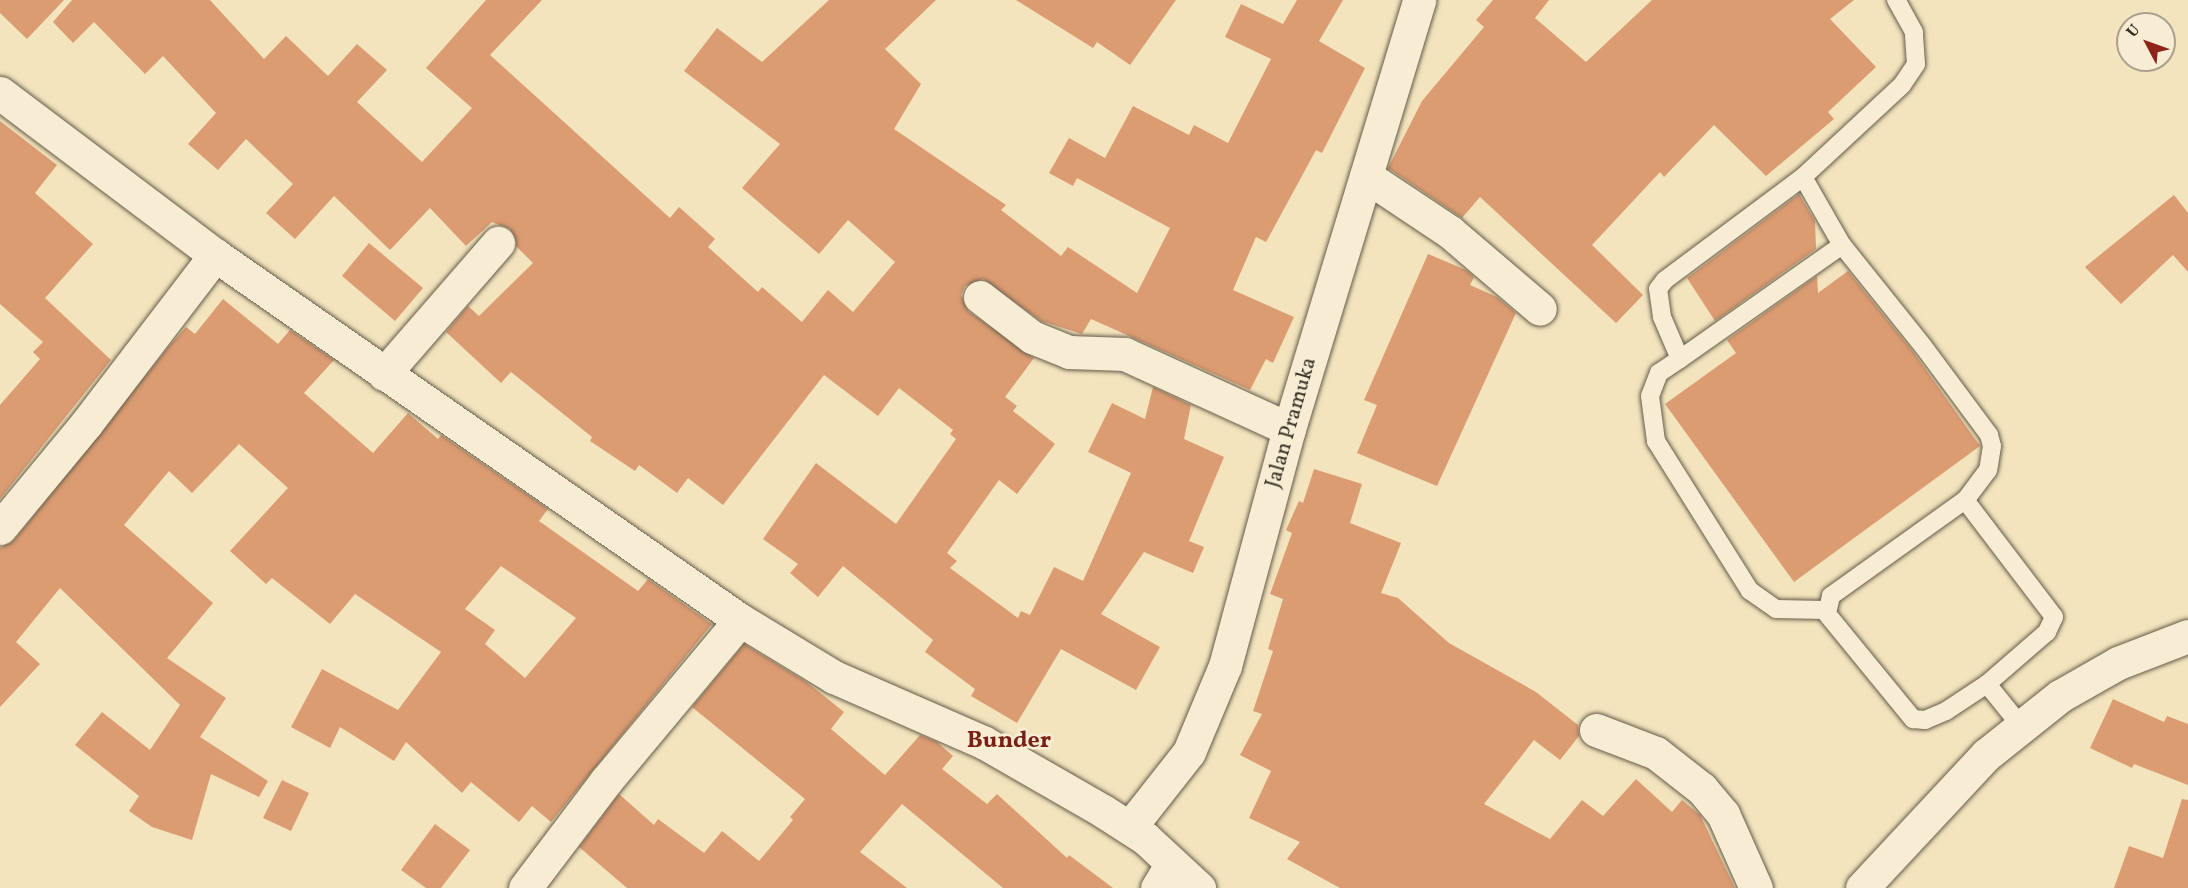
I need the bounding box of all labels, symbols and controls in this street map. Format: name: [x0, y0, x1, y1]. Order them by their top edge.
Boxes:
north arrow: [2116, 12, 2176, 72]
text: U: [2122, 20, 2146, 43]
street label: Jalan Pramuka: [1261, 355, 1323, 491]
district label: Bunder: [967, 728, 1051, 756]

